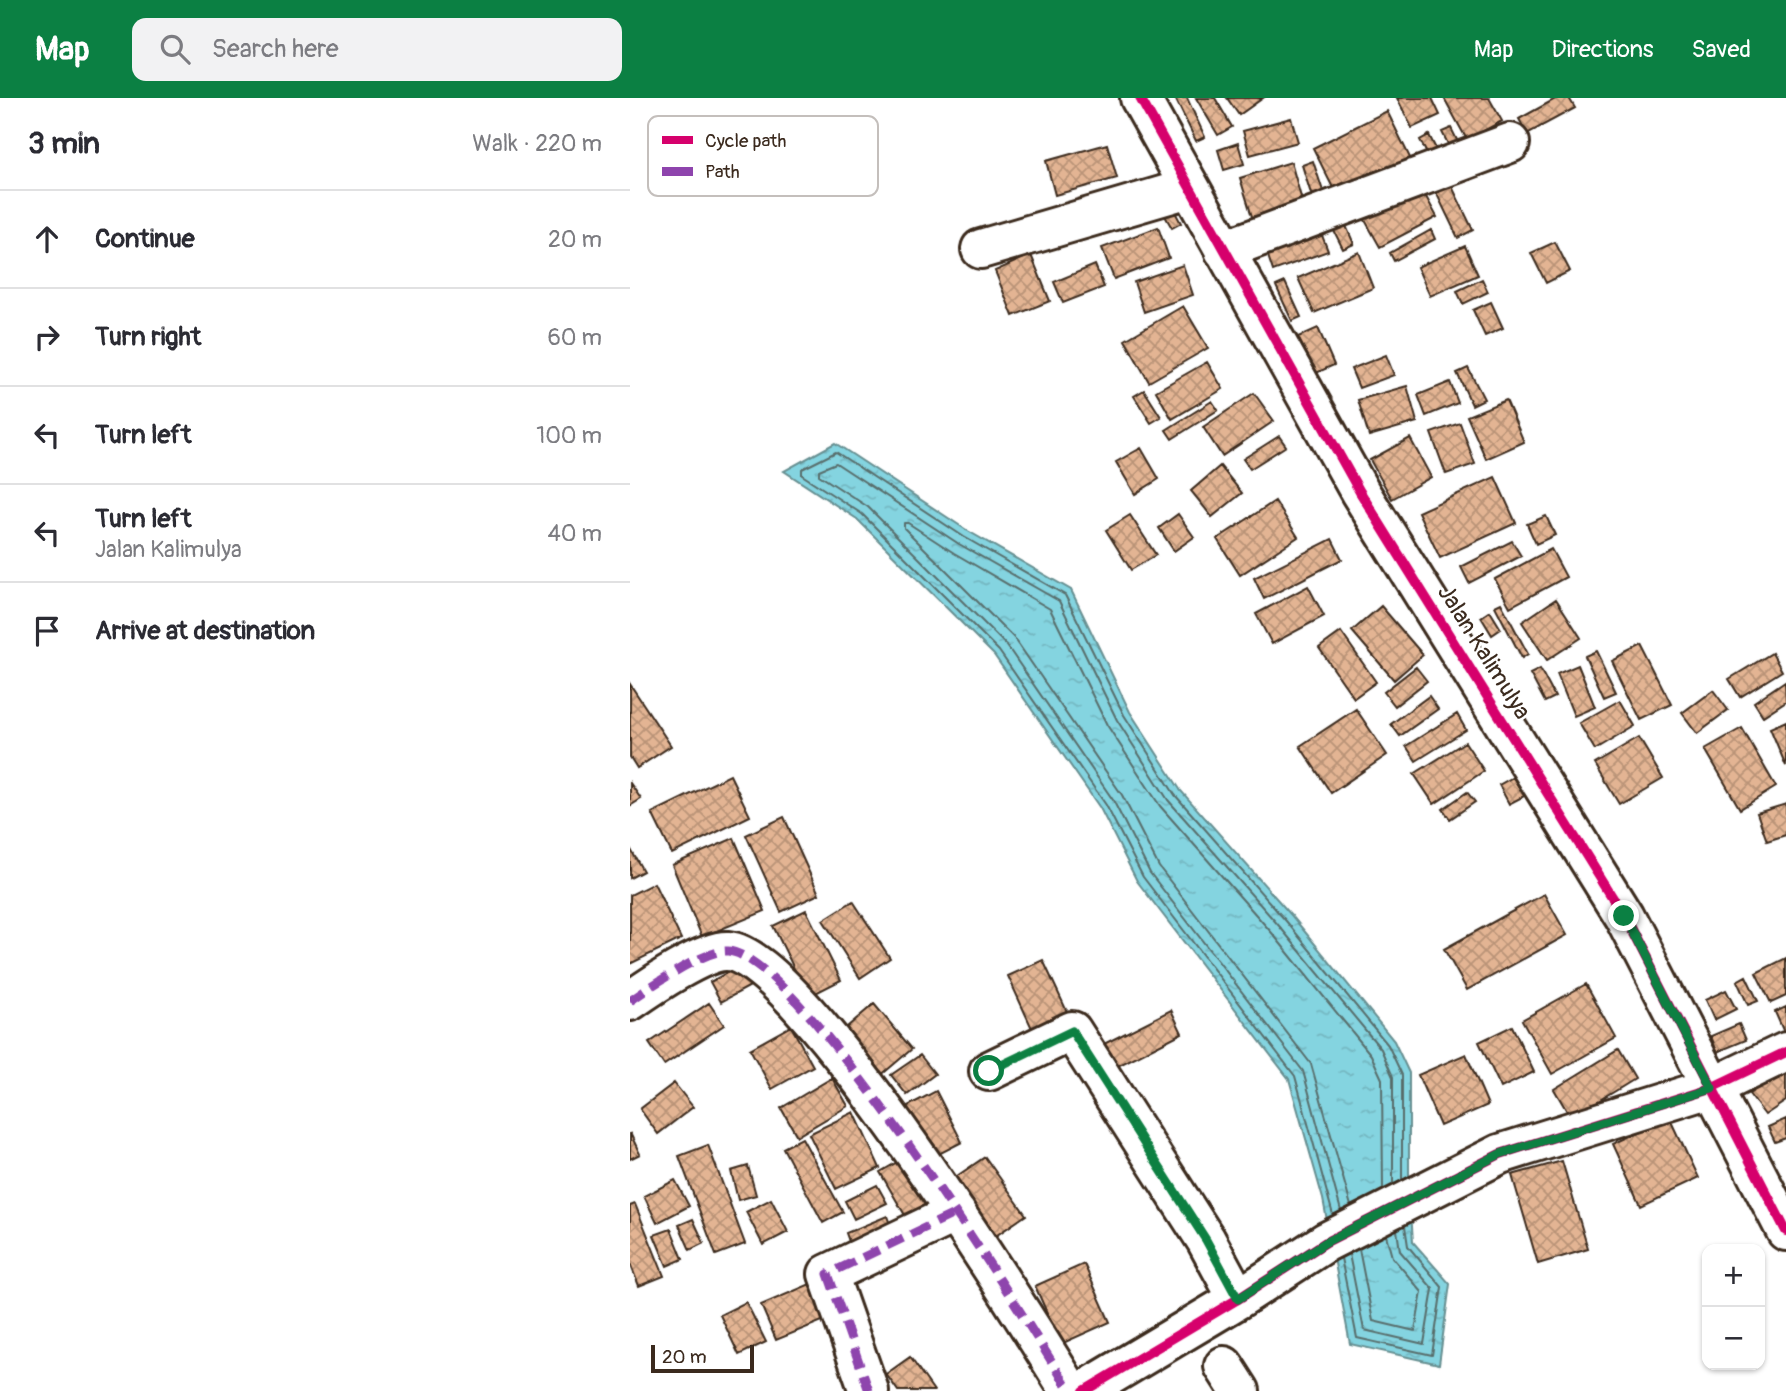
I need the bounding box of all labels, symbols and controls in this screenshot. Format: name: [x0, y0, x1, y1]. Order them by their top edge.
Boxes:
search box: [132, 18, 622, 81]
text: Map: [35, 29, 90, 70]
icon: search: [156, 30, 194, 68]
text: Search here: [212, 33, 339, 65]
text: Map: [1474, 35, 1514, 64]
text: Directions: [1552, 35, 1653, 64]
text: Saved: [1691, 35, 1751, 64]
legend: [648, 116, 878, 196]
text: 3 min: [28, 125, 100, 162]
text: Walk · 220 m: [472, 129, 602, 158]
text: Cycle path: [705, 129, 786, 153]
text: Path: [705, 160, 740, 184]
icon: ahead: [28, 220, 66, 258]
text: Continue: [95, 223, 195, 255]
text: 20 m: [548, 225, 602, 254]
icon: right: [28, 318, 66, 356]
text: Turn right: [95, 321, 201, 353]
text: 60 m: [547, 323, 602, 352]
icon: left: [28, 416, 66, 454]
text: Turn left: [95, 419, 191, 451]
text: 100 m: [536, 421, 602, 450]
text: Turn left: [95, 503, 191, 535]
icon: left: [28, 514, 66, 552]
text: 40 m: [548, 519, 602, 548]
text: Jalan Kalimulya: [95, 535, 242, 564]
street label: Jalan Kalimulya: [1431, 579, 1537, 725]
icon: arrive: [28, 612, 66, 650]
text: Arrive at destination: [95, 615, 315, 647]
route end: [1608, 900, 1639, 931]
route start: [973, 1055, 1004, 1086]
map controls: [1702, 1244, 1765, 1370]
button: +: [1702, 1244, 1765, 1307]
button: −: [1702, 1307, 1765, 1370]
scale bar: [651, 1342, 754, 1374]
text: 20 m: [662, 1345, 707, 1369]

